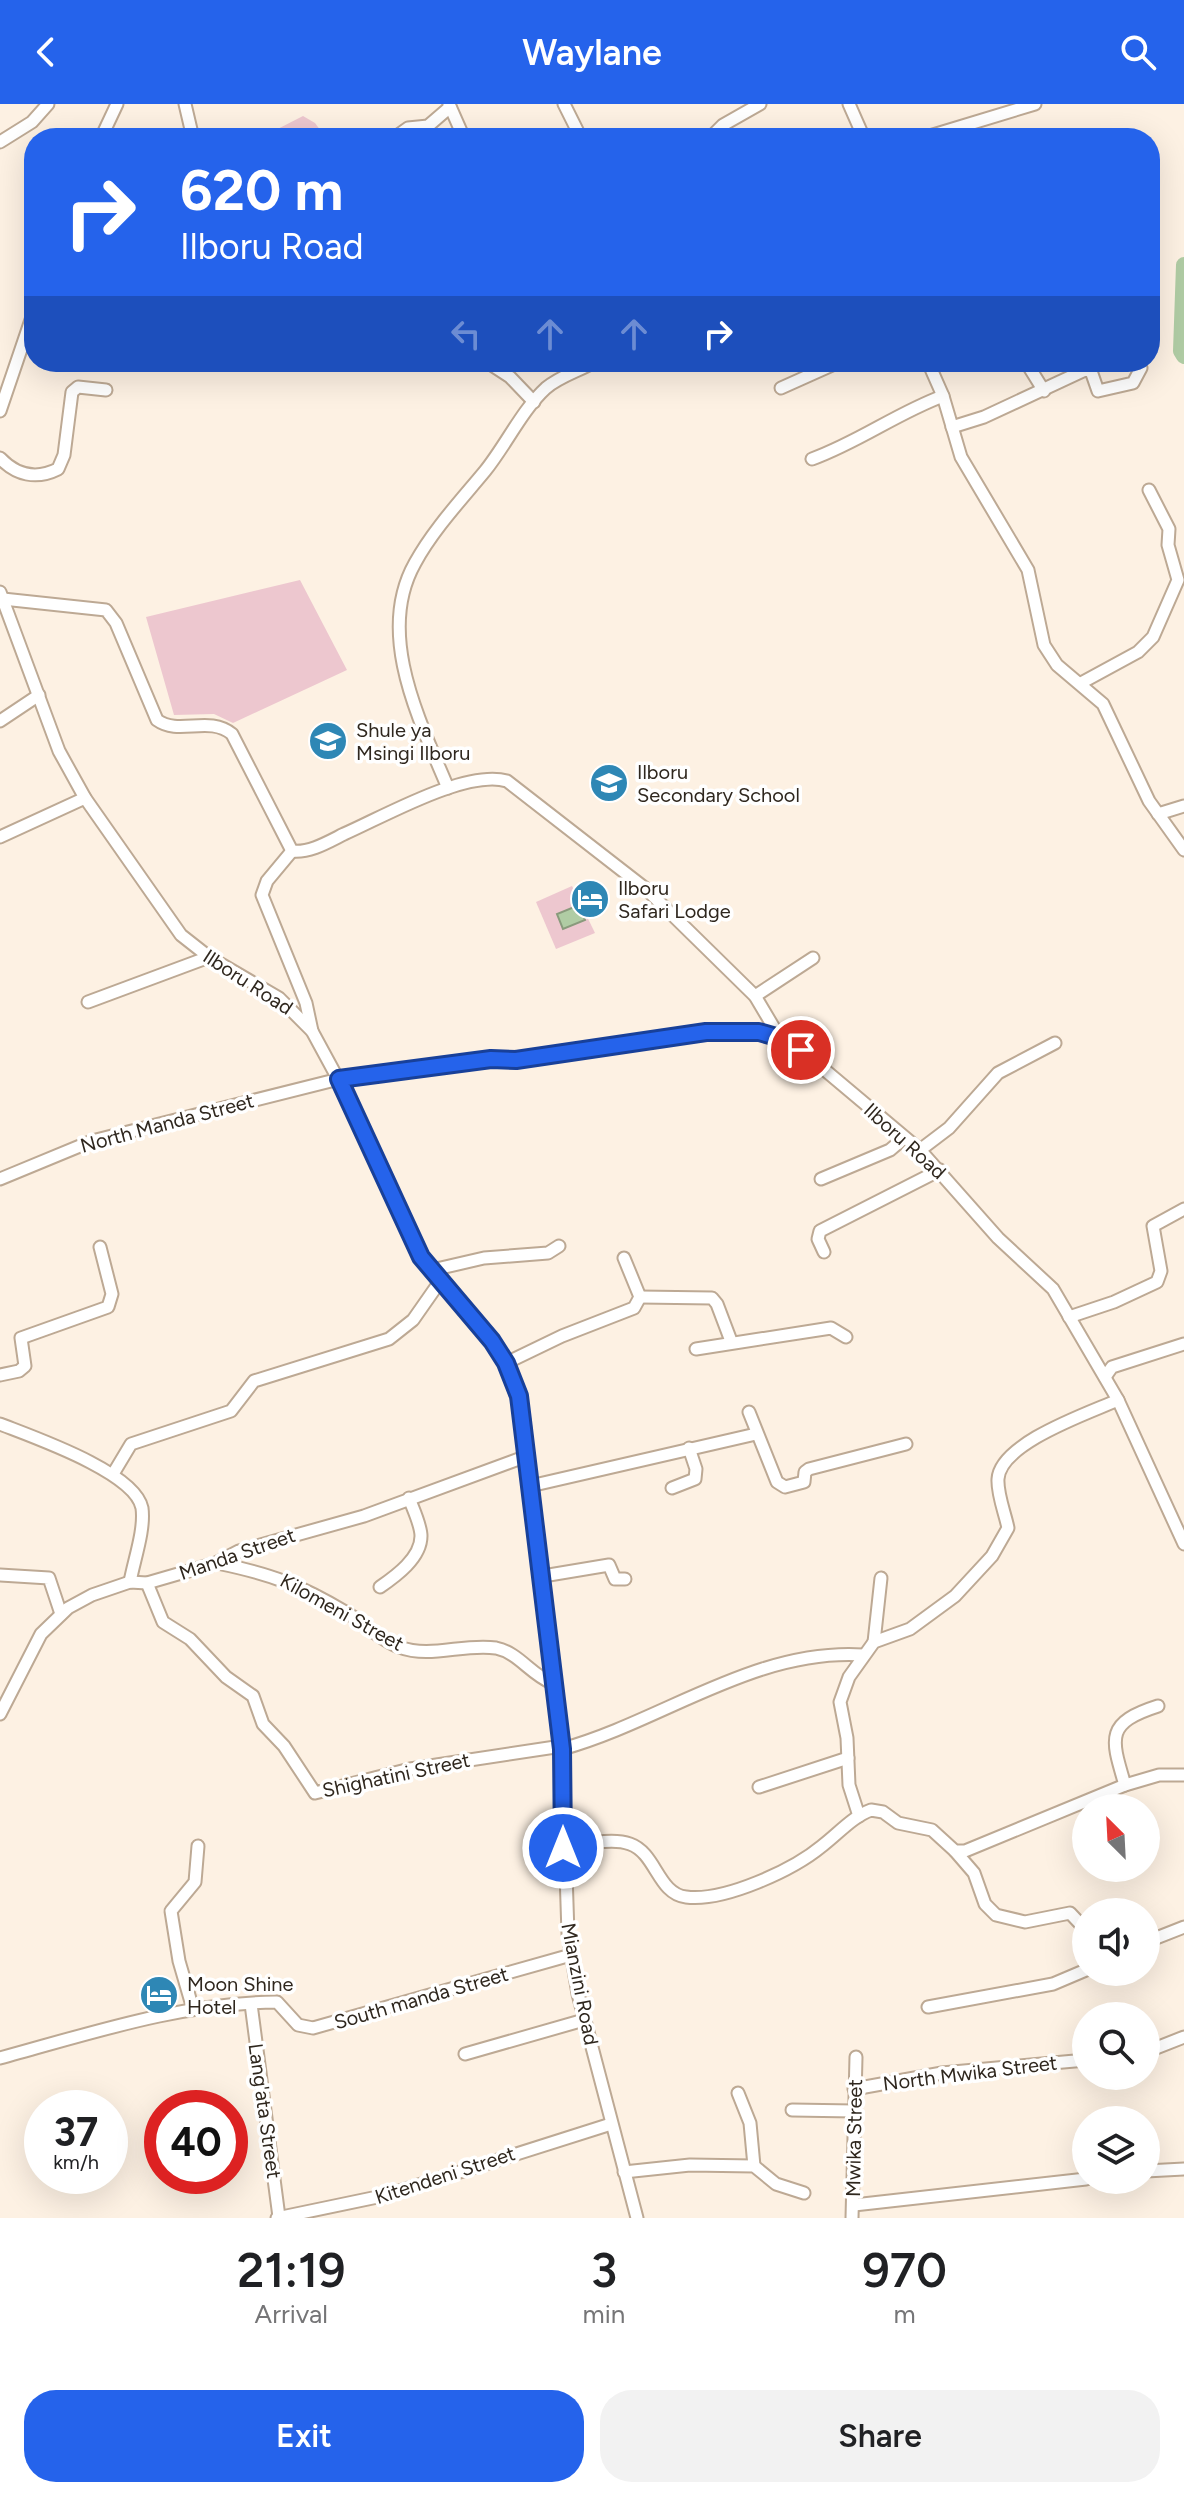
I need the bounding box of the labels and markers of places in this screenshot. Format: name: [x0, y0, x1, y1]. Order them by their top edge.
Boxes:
place label: Shule ya Msingi Ilboru: [356, 718, 470, 765]
school or university icon: Shule ya Msingi Ilboru: [307, 720, 349, 762]
place label: Ilboru Secondary School: [637, 760, 800, 807]
school or university icon: Ilboru Secondary School: [588, 762, 630, 804]
place label: Ilboru Safari Lodge: [618, 876, 731, 923]
hotel icon: Ilboru Safari Lodge: [569, 878, 611, 920]
pin: [767, 1016, 835, 1084]
place label: Moon Shine Hotel: [187, 1972, 293, 2019]
hotel icon: Moon Shine Hotel: [138, 1974, 180, 2016]

